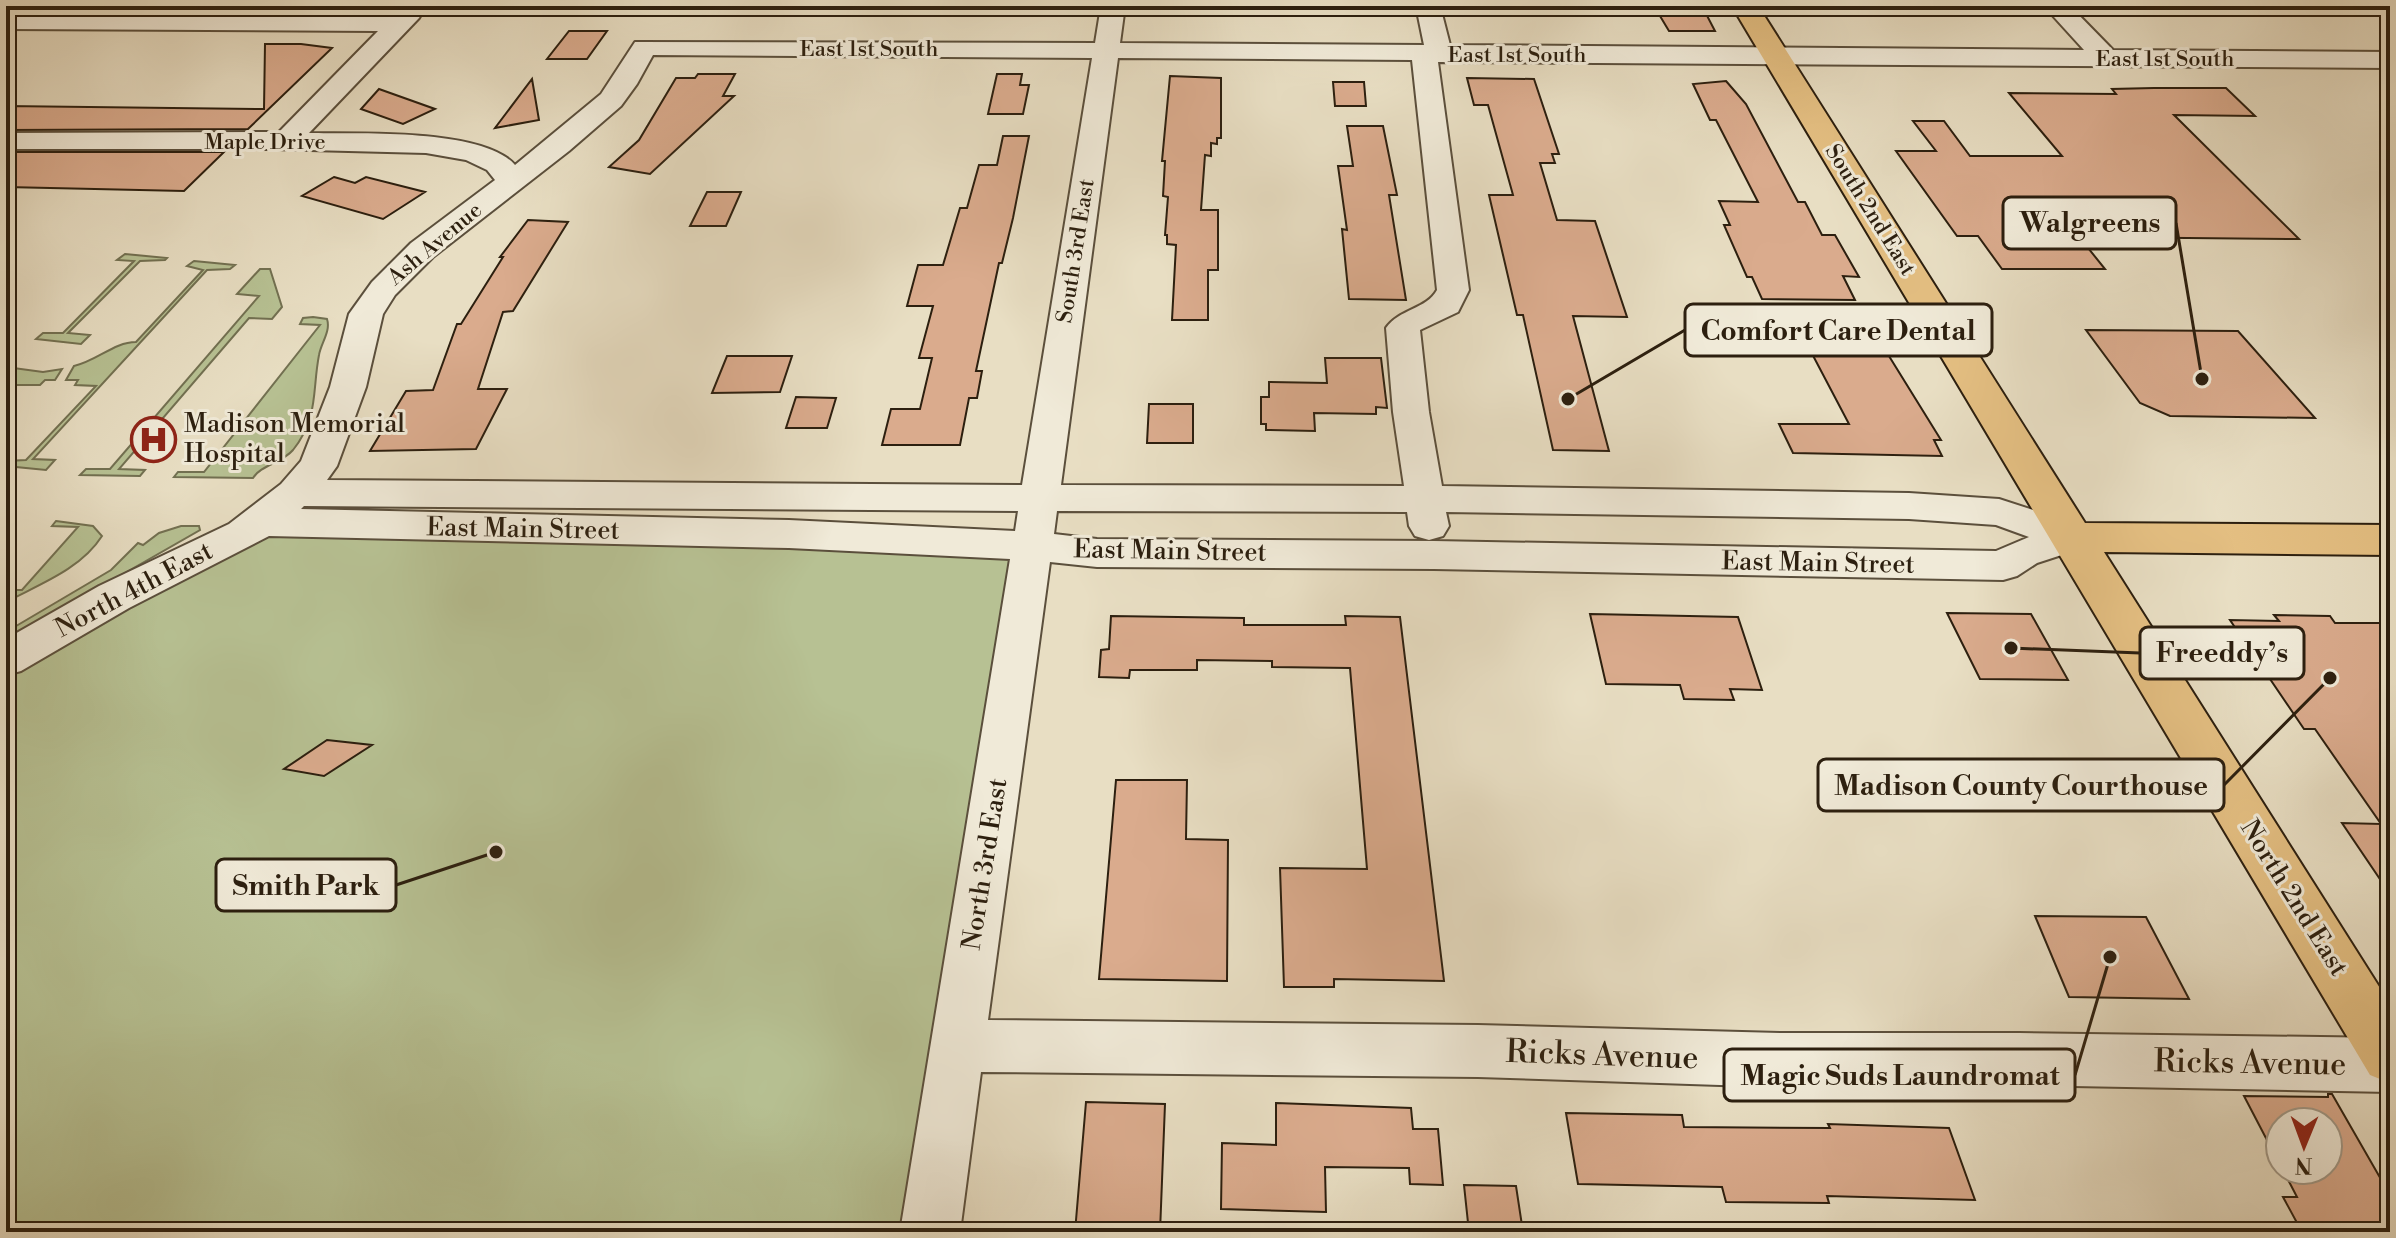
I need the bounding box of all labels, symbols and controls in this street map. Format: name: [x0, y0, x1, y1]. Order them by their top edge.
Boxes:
street label: East 1st South: [800, 36, 938, 63]
street label: East 1st South: [1448, 42, 1586, 69]
street label: East 1st South: [2096, 46, 2234, 73]
street label: Maple Drive: [204, 129, 326, 156]
street label: South 2nd East: [1819, 139, 1921, 281]
street label: South 3rd East: [1051, 177, 1101, 325]
street label: Ash Avenue: [382, 197, 488, 292]
callout: Walgreens: [2003, 197, 2176, 249]
text: Walgreens: [2019, 206, 2160, 241]
callout: Comfort Care Dental: [1685, 304, 1992, 356]
text: Comfort Care Dental: [1700, 314, 1976, 349]
place label: Madison Memorial Hospital: [184, 408, 405, 470]
hospital icon: Madison Memorial Hospital: [129, 415, 177, 463]
street label: East Main Street: [426, 511, 620, 547]
street label: East Main Street: [1073, 533, 1267, 569]
street label: North 4th East: [50, 535, 218, 645]
street label: East Main Street: [1721, 545, 1915, 581]
callout: Freeddy’s: [2140, 627, 2304, 679]
text: Freeddy’s: [2156, 636, 2288, 671]
callout: Madison County Courthouse: [1818, 759, 2224, 811]
text: Madison County Courthouse: [1834, 769, 2208, 804]
street label: North 3rd East: [956, 776, 1014, 952]
street label: North 2nd East: [2233, 814, 2355, 982]
callout: Smith Park: [216, 859, 396, 911]
text: Smith Park: [232, 869, 380, 904]
street label: Ricks Avenue: [1505, 1032, 1699, 1078]
street label: Ricks Avenue: [2153, 1041, 2347, 1085]
callout: Magic Suds Laundromat: [1724, 1049, 2075, 1101]
text: Magic Suds Laundromat: [1740, 1059, 2061, 1094]
north arrow: [2264, 1106, 2344, 1186]
text: N: [2294, 1151, 2313, 1178]

